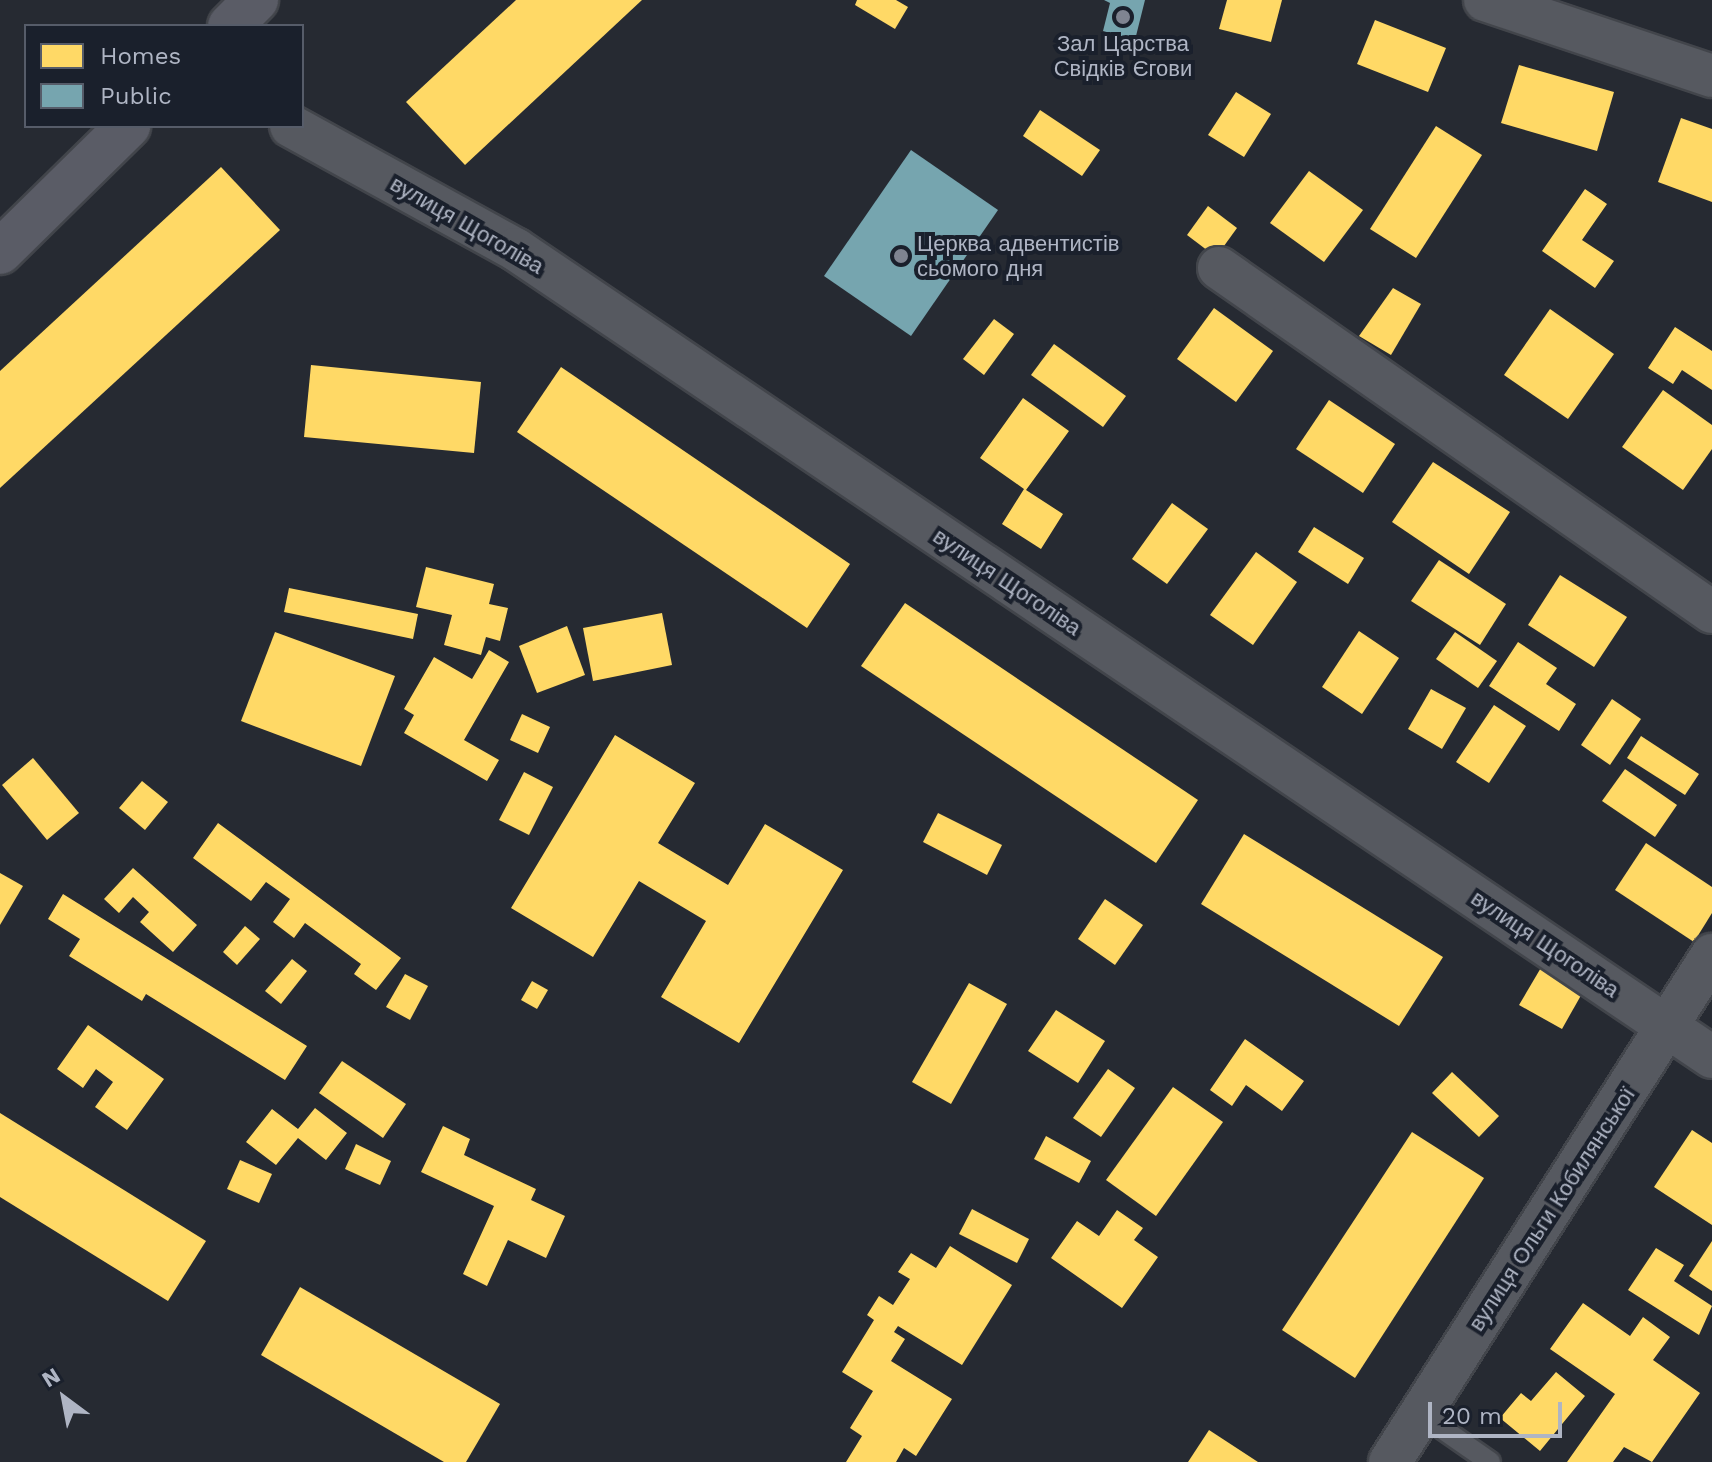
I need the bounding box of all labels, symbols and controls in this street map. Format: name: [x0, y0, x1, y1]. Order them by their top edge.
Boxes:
marker: Зал Царства Свідків Єгови: [1114, 8, 1132, 26]
legend: [24, 24, 304, 128]
place label: Зал Царства Свідків Єгови: [1054, 30, 1192, 82]
text: Homes: [100, 42, 181, 70]
text: Public: [100, 82, 172, 110]
street label: вулиця Щоголіва: [386, 170, 548, 280]
place label: Церква адвентистів сьомого дня: [917, 230, 1119, 282]
marker: Церква адвентистів сьомого дня: [892, 247, 910, 265]
street label: вулиця Щоголіва: [928, 523, 1086, 641]
street label: вулиця Щоголіва: [1466, 885, 1624, 1003]
street label: вулиця Ольги Кобилянської: [1463, 1082, 1641, 1336]
north arrow: [24, 1358, 104, 1438]
text: N: [37, 1362, 65, 1392]
scale bar: [1432, 1386, 1566, 1436]
text: 20 m: [1442, 1402, 1502, 1430]

